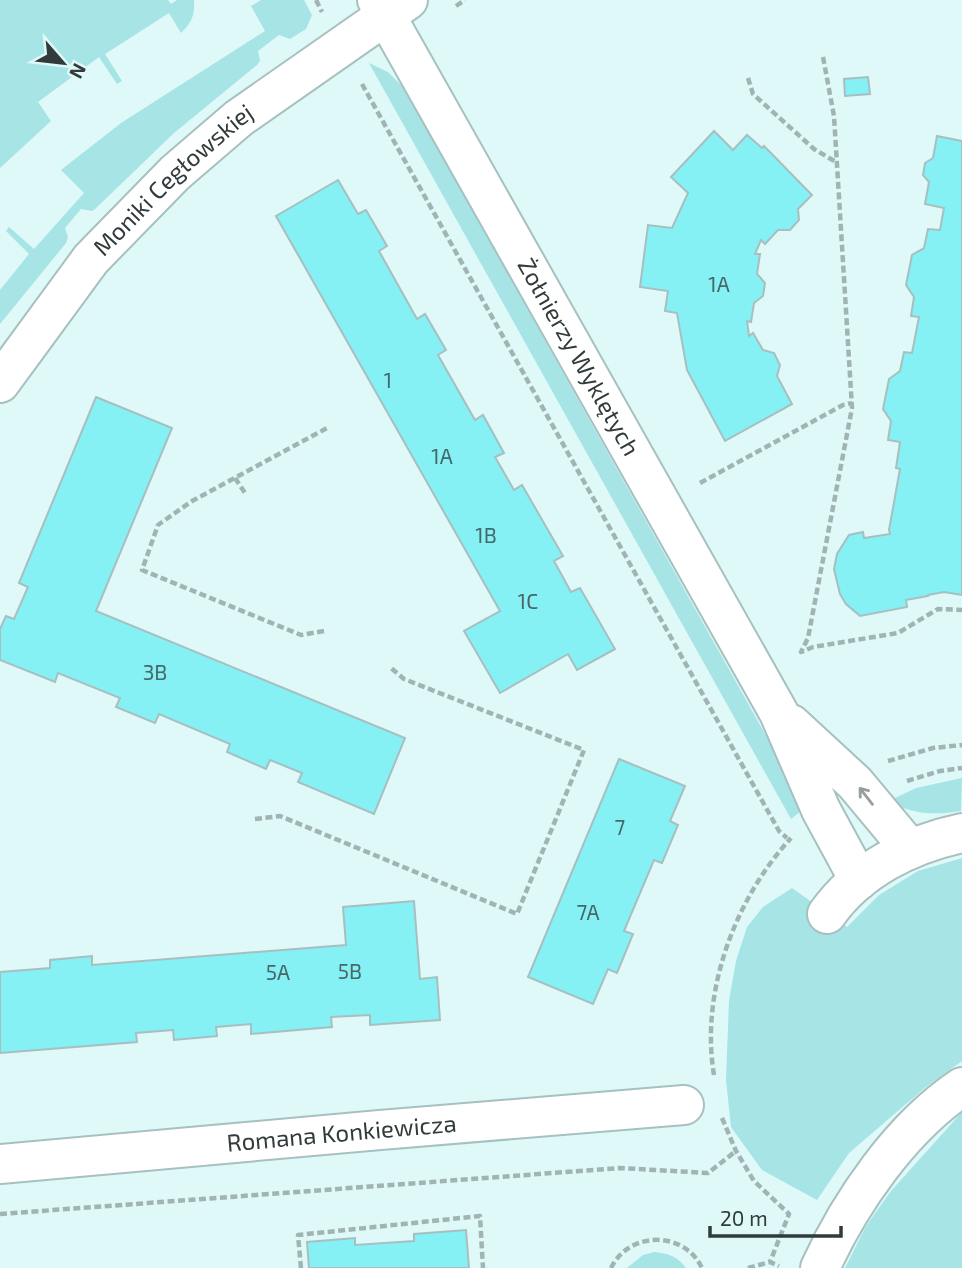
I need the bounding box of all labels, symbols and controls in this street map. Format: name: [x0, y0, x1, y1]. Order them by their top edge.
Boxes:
north arrow: [28, 28, 98, 98]
text: N: [65, 60, 92, 83]
street label: Moniki Cegłowskiej: [86, 97, 258, 261]
street label: Żołnierzy Wyklętych: [512, 253, 647, 460]
house number: 1A: [708, 271, 730, 296]
house number: 1: [384, 367, 392, 392]
house number: 1A: [431, 443, 453, 468]
house number: 1B: [475, 522, 497, 547]
house number: 1C: [518, 588, 538, 613]
house number: 3B: [143, 659, 167, 684]
one-way arrow: [858, 788, 873, 806]
house number: 7: [615, 814, 626, 839]
house number: 7A: [576, 899, 600, 924]
house number: 5B: [338, 958, 362, 983]
house number: 5A: [266, 959, 290, 984]
street label: Romana Konkiewicza: [225, 1108, 458, 1157]
scale bar: [710, 1194, 841, 1238]
text: 20 m: [720, 1205, 768, 1230]

